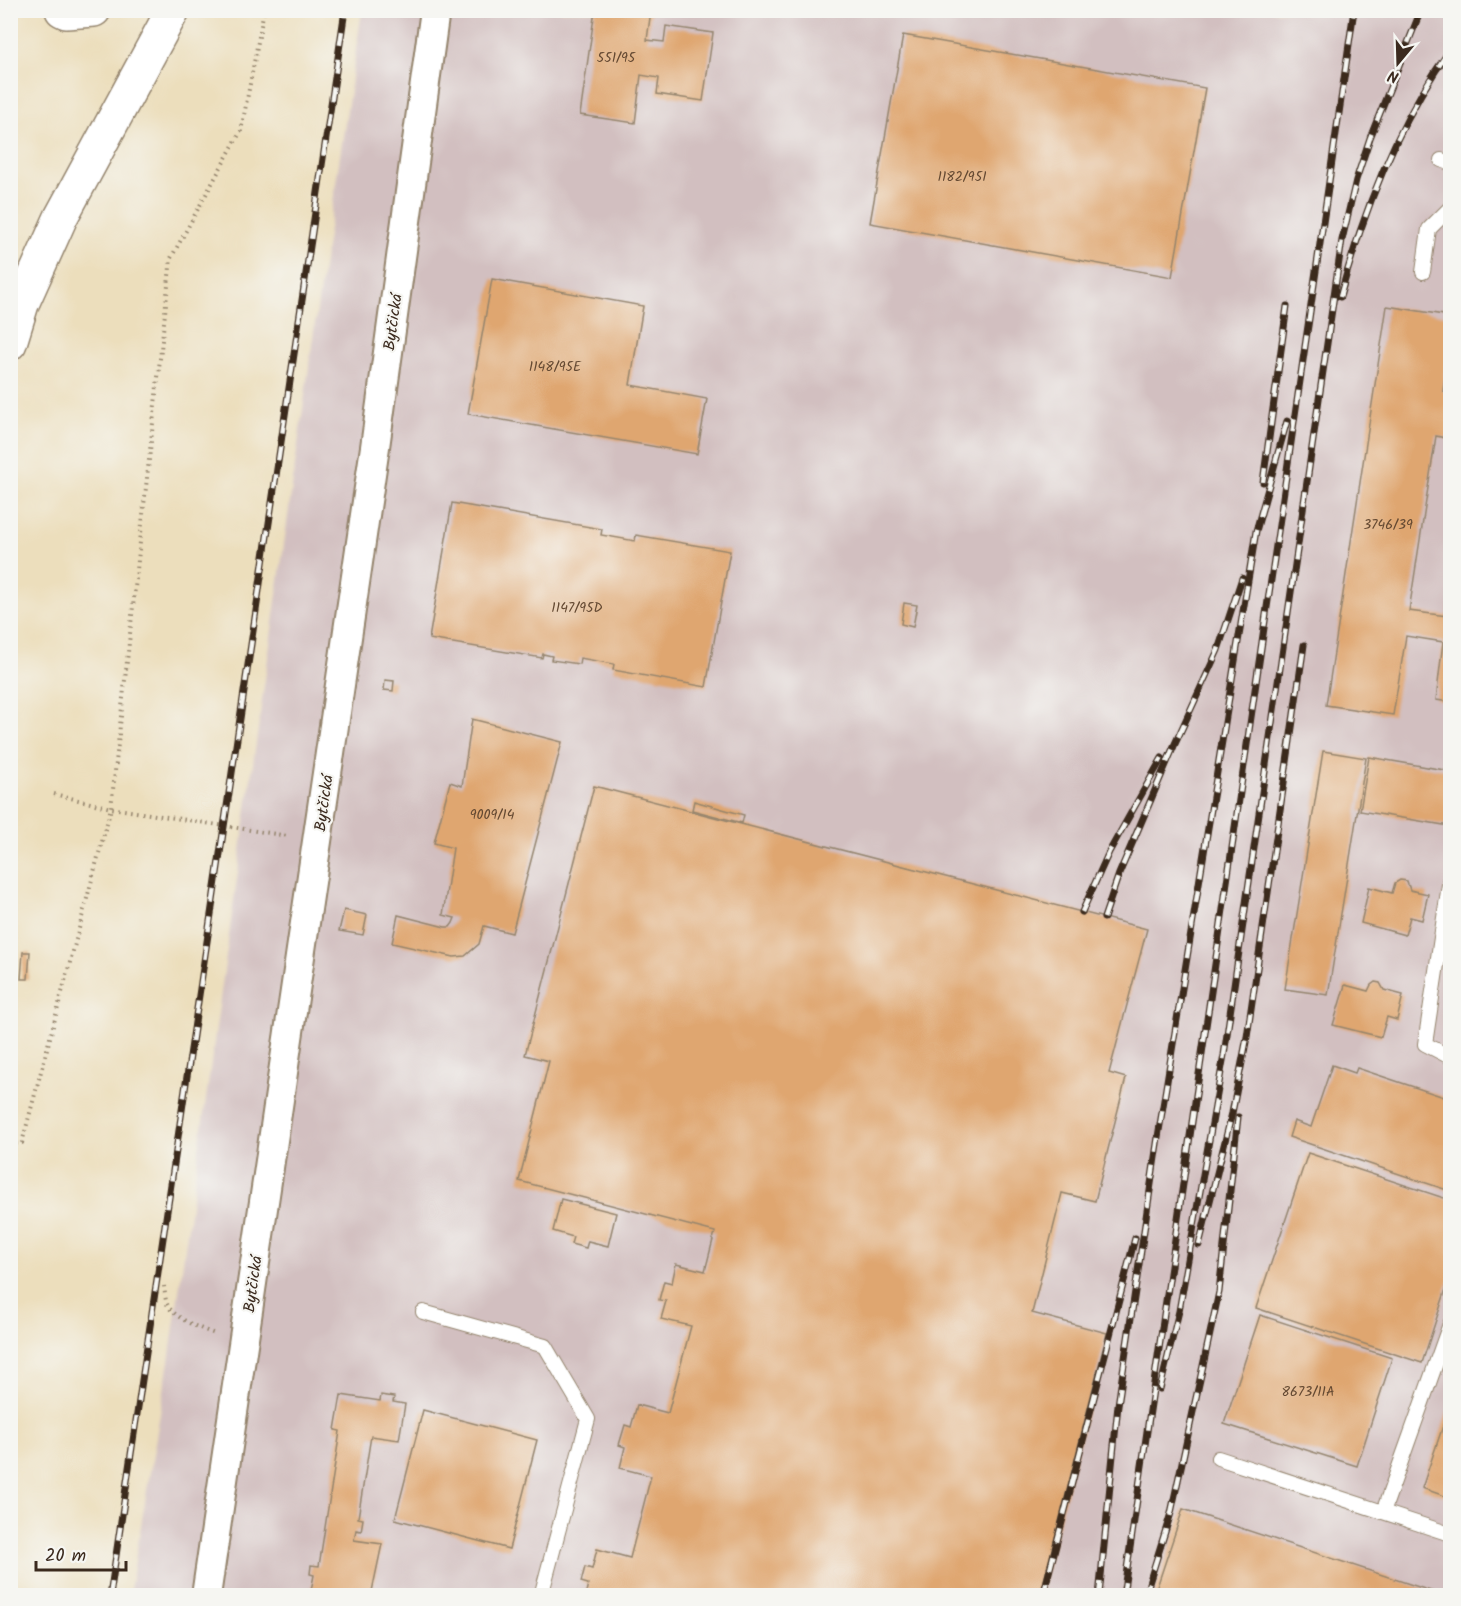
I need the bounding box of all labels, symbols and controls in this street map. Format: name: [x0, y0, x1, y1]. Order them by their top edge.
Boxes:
north arrow: [1368, 33, 1428, 93]
house number: 551/95: [597, 47, 637, 69]
text: N: [1385, 62, 1402, 89]
house number: 1182/95I: [938, 166, 987, 188]
street label: Bytčická: [377, 291, 410, 352]
house number: 1148/95E: [529, 356, 582, 378]
house number: 3746/39: [1363, 514, 1413, 536]
house number: 1147/95D: [551, 597, 603, 619]
street label: Bytčická: [308, 772, 341, 833]
house number: 9009/14: [470, 804, 515, 826]
street label: Bytčická: [237, 1253, 270, 1314]
house number: 8673/11A: [1282, 1381, 1334, 1403]
scale bar: [36, 1534, 126, 1572]
text: 20 m: [45, 1542, 86, 1571]

